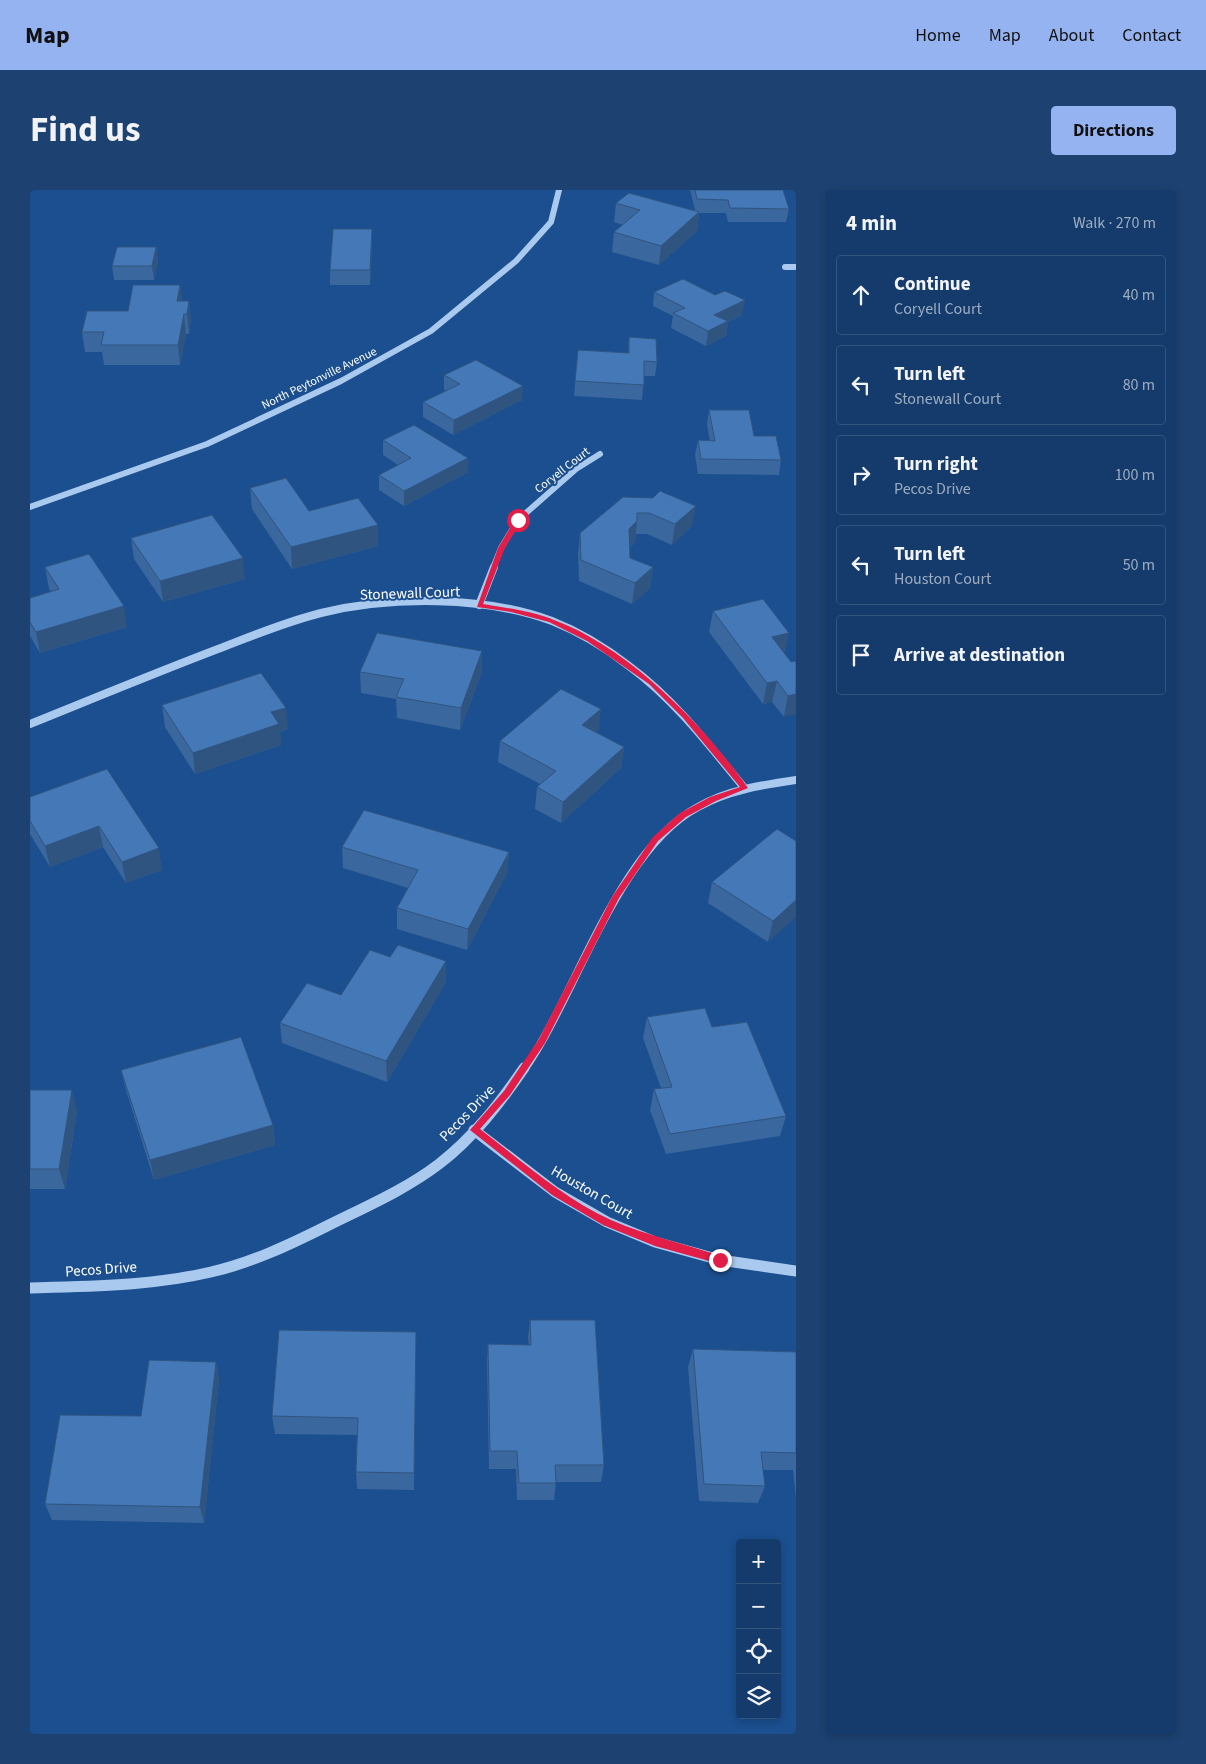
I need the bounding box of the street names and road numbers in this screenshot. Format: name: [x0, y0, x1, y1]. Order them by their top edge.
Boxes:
street label: North Peytonville Avenue: [259, 343, 380, 414]
street label: Coryell Court: [531, 443, 594, 497]
street label: Stonewall Court: [360, 581, 461, 606]
street label: Pecos Drive: [435, 1080, 500, 1147]
street label: Houston Court: [547, 1160, 637, 1224]
street label: Pecos Drive: [64, 1257, 138, 1282]

